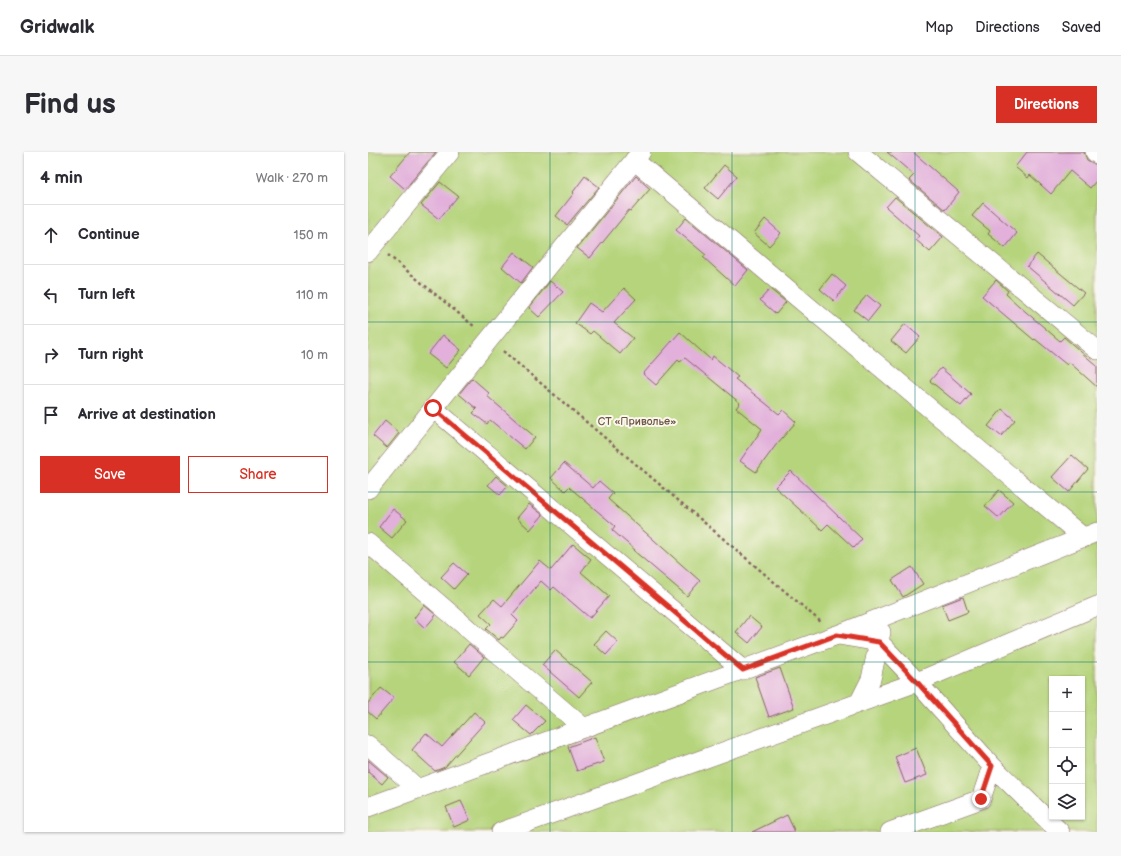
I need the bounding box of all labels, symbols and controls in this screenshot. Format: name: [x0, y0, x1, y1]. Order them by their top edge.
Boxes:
text: Gridwalk: [20, 16, 95, 39]
text: Map: [925, 19, 953, 36]
text: Directions: [975, 19, 1040, 36]
text: Saved: [1062, 19, 1101, 36]
button: Directions: [996, 86, 1097, 123]
text: Find us: [24, 88, 116, 121]
text: 4 min: [40, 168, 83, 188]
text: Walk · 270 m: [256, 170, 328, 186]
icon: ahead: [40, 224, 62, 246]
text: Continue: [78, 225, 140, 244]
text: 150 m: [294, 227, 328, 243]
icon: left: [40, 284, 62, 306]
text: Turn left: [78, 285, 135, 304]
text: 110 m: [296, 287, 328, 303]
icon: right: [40, 344, 62, 366]
text: Turn right: [78, 345, 143, 364]
text: 10 m: [301, 347, 328, 363]
route start: [424, 399, 442, 417]
icon: arrive: [40, 404, 62, 426]
text: Arrive at destination: [78, 405, 216, 424]
park label: СТ «Приволье»: [598, 415, 676, 428]
button: Save: [40, 456, 180, 493]
button: Share: [188, 456, 328, 493]
map controls: [1049, 676, 1085, 820]
button: +: [1049, 676, 1085, 712]
button: −: [1049, 712, 1085, 748]
button: locate: [1049, 748, 1085, 784]
button: layers: [1049, 784, 1085, 820]
route end: [972, 790, 990, 808]

